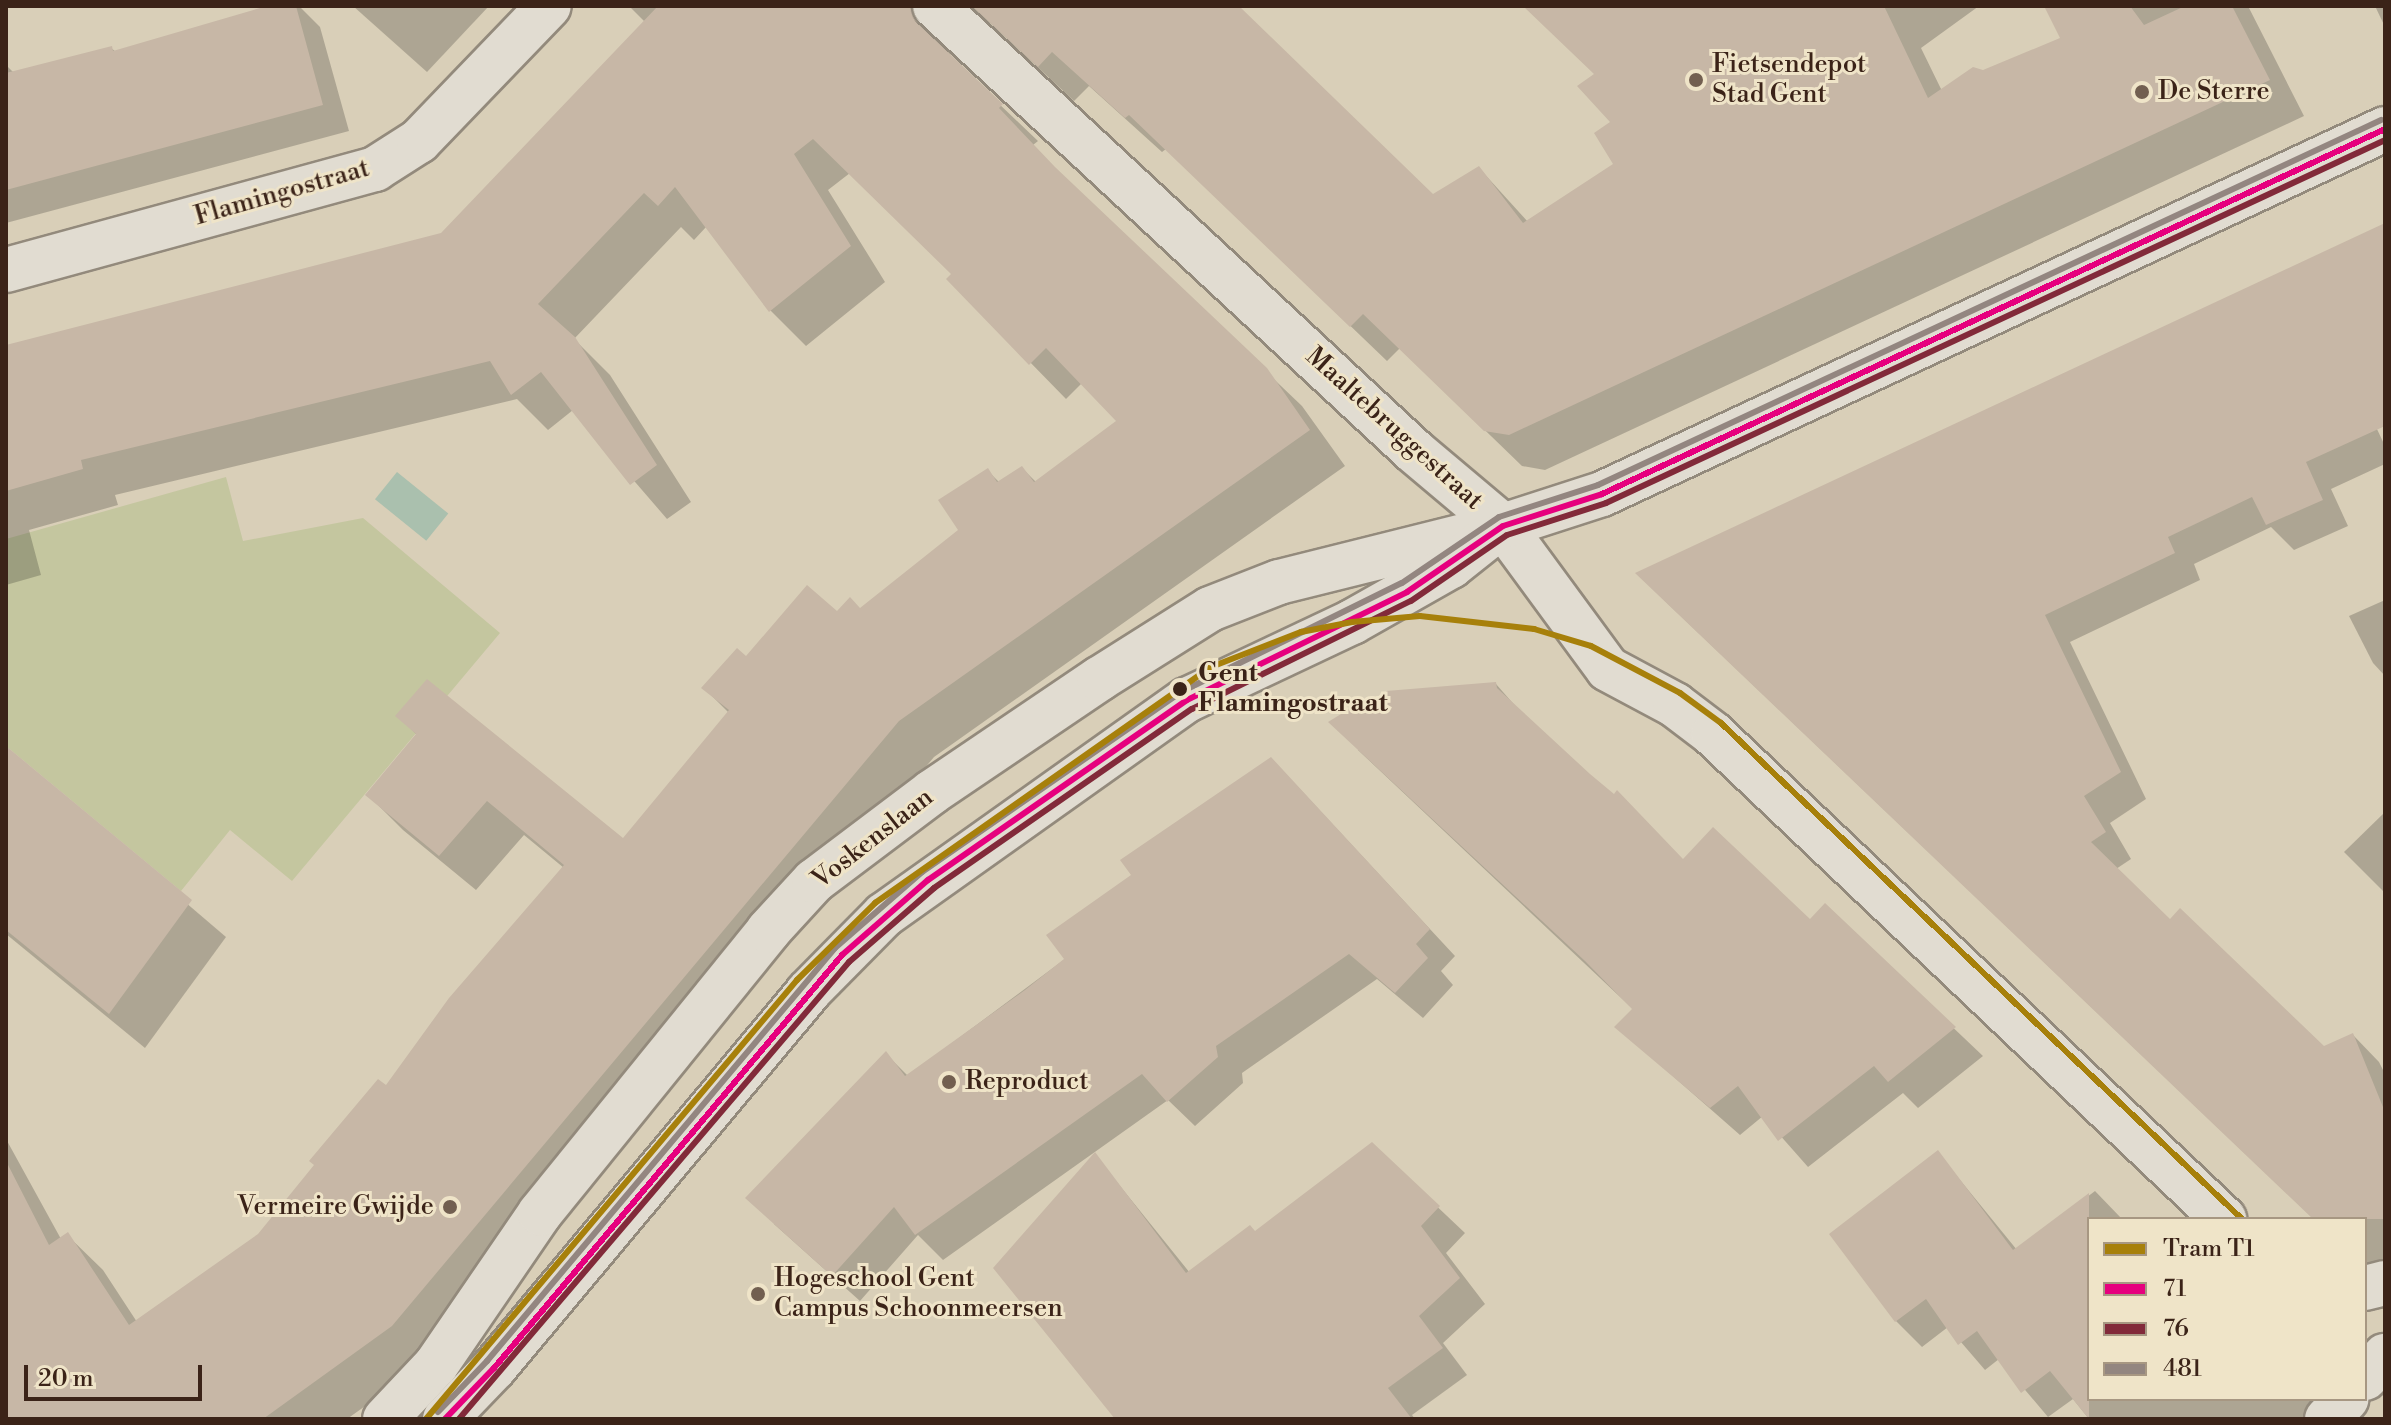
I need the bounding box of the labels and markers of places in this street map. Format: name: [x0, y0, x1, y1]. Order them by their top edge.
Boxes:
place label: Fietsendepot Stad Gent: [1712, 49, 1866, 110]
marker: Fietsendepot Stad Gent: [1687, 71, 1705, 89]
place label: De Sterre: [2158, 76, 2270, 108]
marker: De Sterre: [2133, 83, 2151, 101]
place label: Gent Flamingostraat: [1198, 658, 1388, 720]
marker: Gent Flamingostraat: [1169, 678, 1191, 700]
place label: Reproduct: [965, 1066, 1088, 1098]
marker: Reproduct: [940, 1073, 958, 1091]
place label: Vermeire Gwijde: [237, 1191, 434, 1223]
marker: Vermeire Gwijde: [441, 1198, 459, 1216]
place label: Hogeschool Gent Campus Schoonmeersen: [774, 1263, 1063, 1324]
marker: Hogeschool Gent Campus Schoonmeersen: [749, 1285, 767, 1303]

